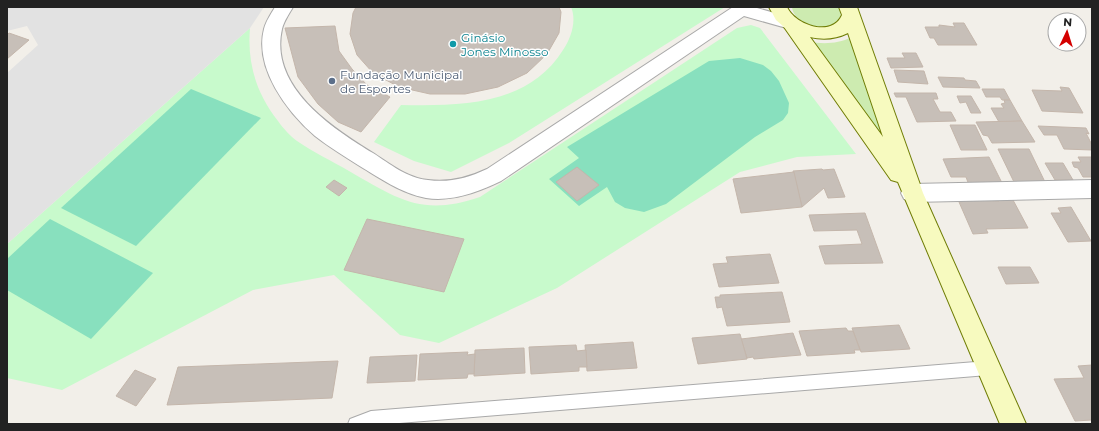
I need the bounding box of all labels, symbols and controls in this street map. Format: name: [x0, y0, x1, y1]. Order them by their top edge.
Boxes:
north arrow: [1047, 12, 1087, 52]
text: N: [1063, 15, 1073, 29]
place label: Ginásio Jones Minosso: [460, 30, 548, 59]
marker: Ginásio Jones Minosso: [448, 39, 458, 49]
place label: Fundação Municipal de Esportes: [340, 67, 462, 96]
marker: Fundação Municipal de Esportes: [327, 76, 337, 86]

